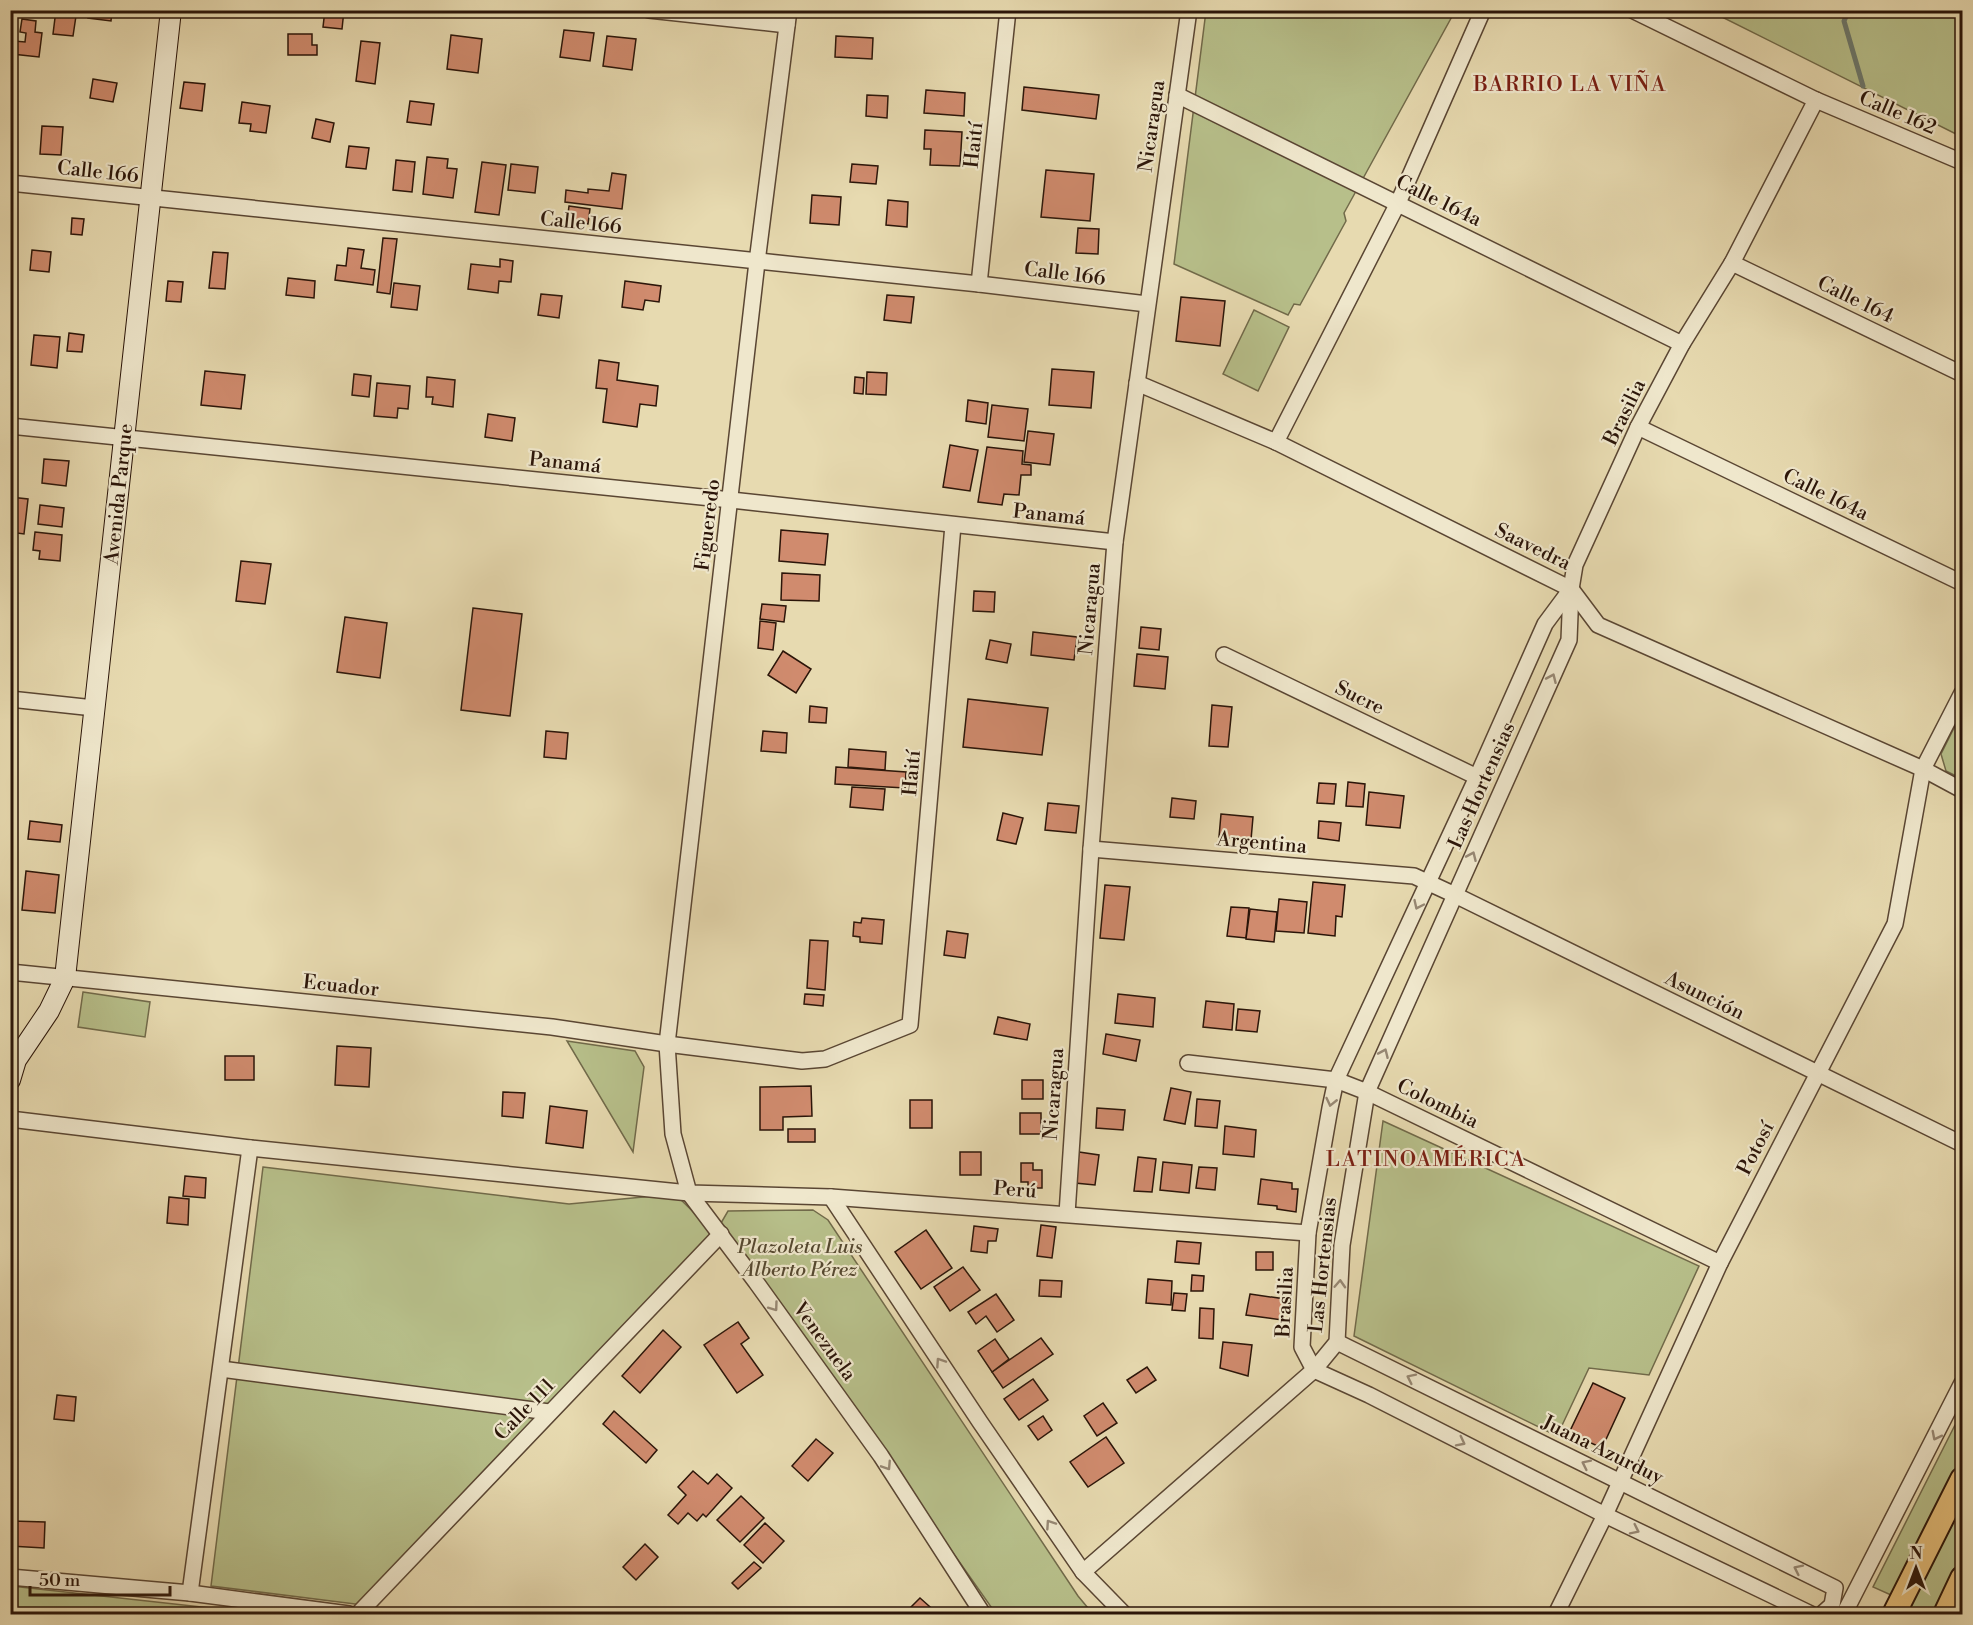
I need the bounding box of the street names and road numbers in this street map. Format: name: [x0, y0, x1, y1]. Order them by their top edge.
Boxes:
street label: Nicaragua: [1134, 78, 1171, 174]
street label: Calle 162: [1855, 86, 1940, 141]
street label: Haití: [960, 119, 989, 169]
street label: Calle 166: [56, 156, 140, 189]
street label: Calle 164a: [1391, 170, 1486, 233]
street label: Calle 166: [539, 207, 623, 240]
street label: Calle 166: [1023, 257, 1107, 292]
street label: Calle 164: [1813, 271, 1898, 330]
street label: Brasilia: [1598, 375, 1652, 451]
street label: Avenida Parque: [100, 422, 139, 567]
street label: Panamá: [528, 447, 603, 480]
street label: Calle 164a: [1778, 464, 1873, 527]
street label: Figueredo: [690, 478, 727, 573]
street label: Panamá: [1012, 499, 1087, 532]
street label: Saavedra: [1490, 518, 1575, 577]
street label: Nicaragua: [1074, 561, 1107, 656]
street label: Sucre: [1331, 676, 1388, 721]
street label: Las Hortensias: [1443, 718, 1521, 853]
street label: Haití: [898, 748, 927, 797]
street label: Argentina: [1215, 827, 1309, 860]
street label: Asunción: [1659, 966, 1748, 1026]
street label: Ecuador: [301, 970, 381, 1003]
street label: Nicaragua: [1039, 1046, 1070, 1141]
street label: Colombia: [1392, 1074, 1483, 1135]
street label: Potosí: [1732, 1116, 1781, 1180]
street label: Perú: [993, 1177, 1038, 1205]
street label: Las Hortensias: [1304, 1196, 1343, 1334]
street label: Brasilia: [1271, 1265, 1300, 1339]
street label: Venezuela: [786, 1297, 861, 1387]
street label: Calle 111: [489, 1373, 561, 1446]
street label: Juana Azurduy: [1537, 1410, 1667, 1491]

